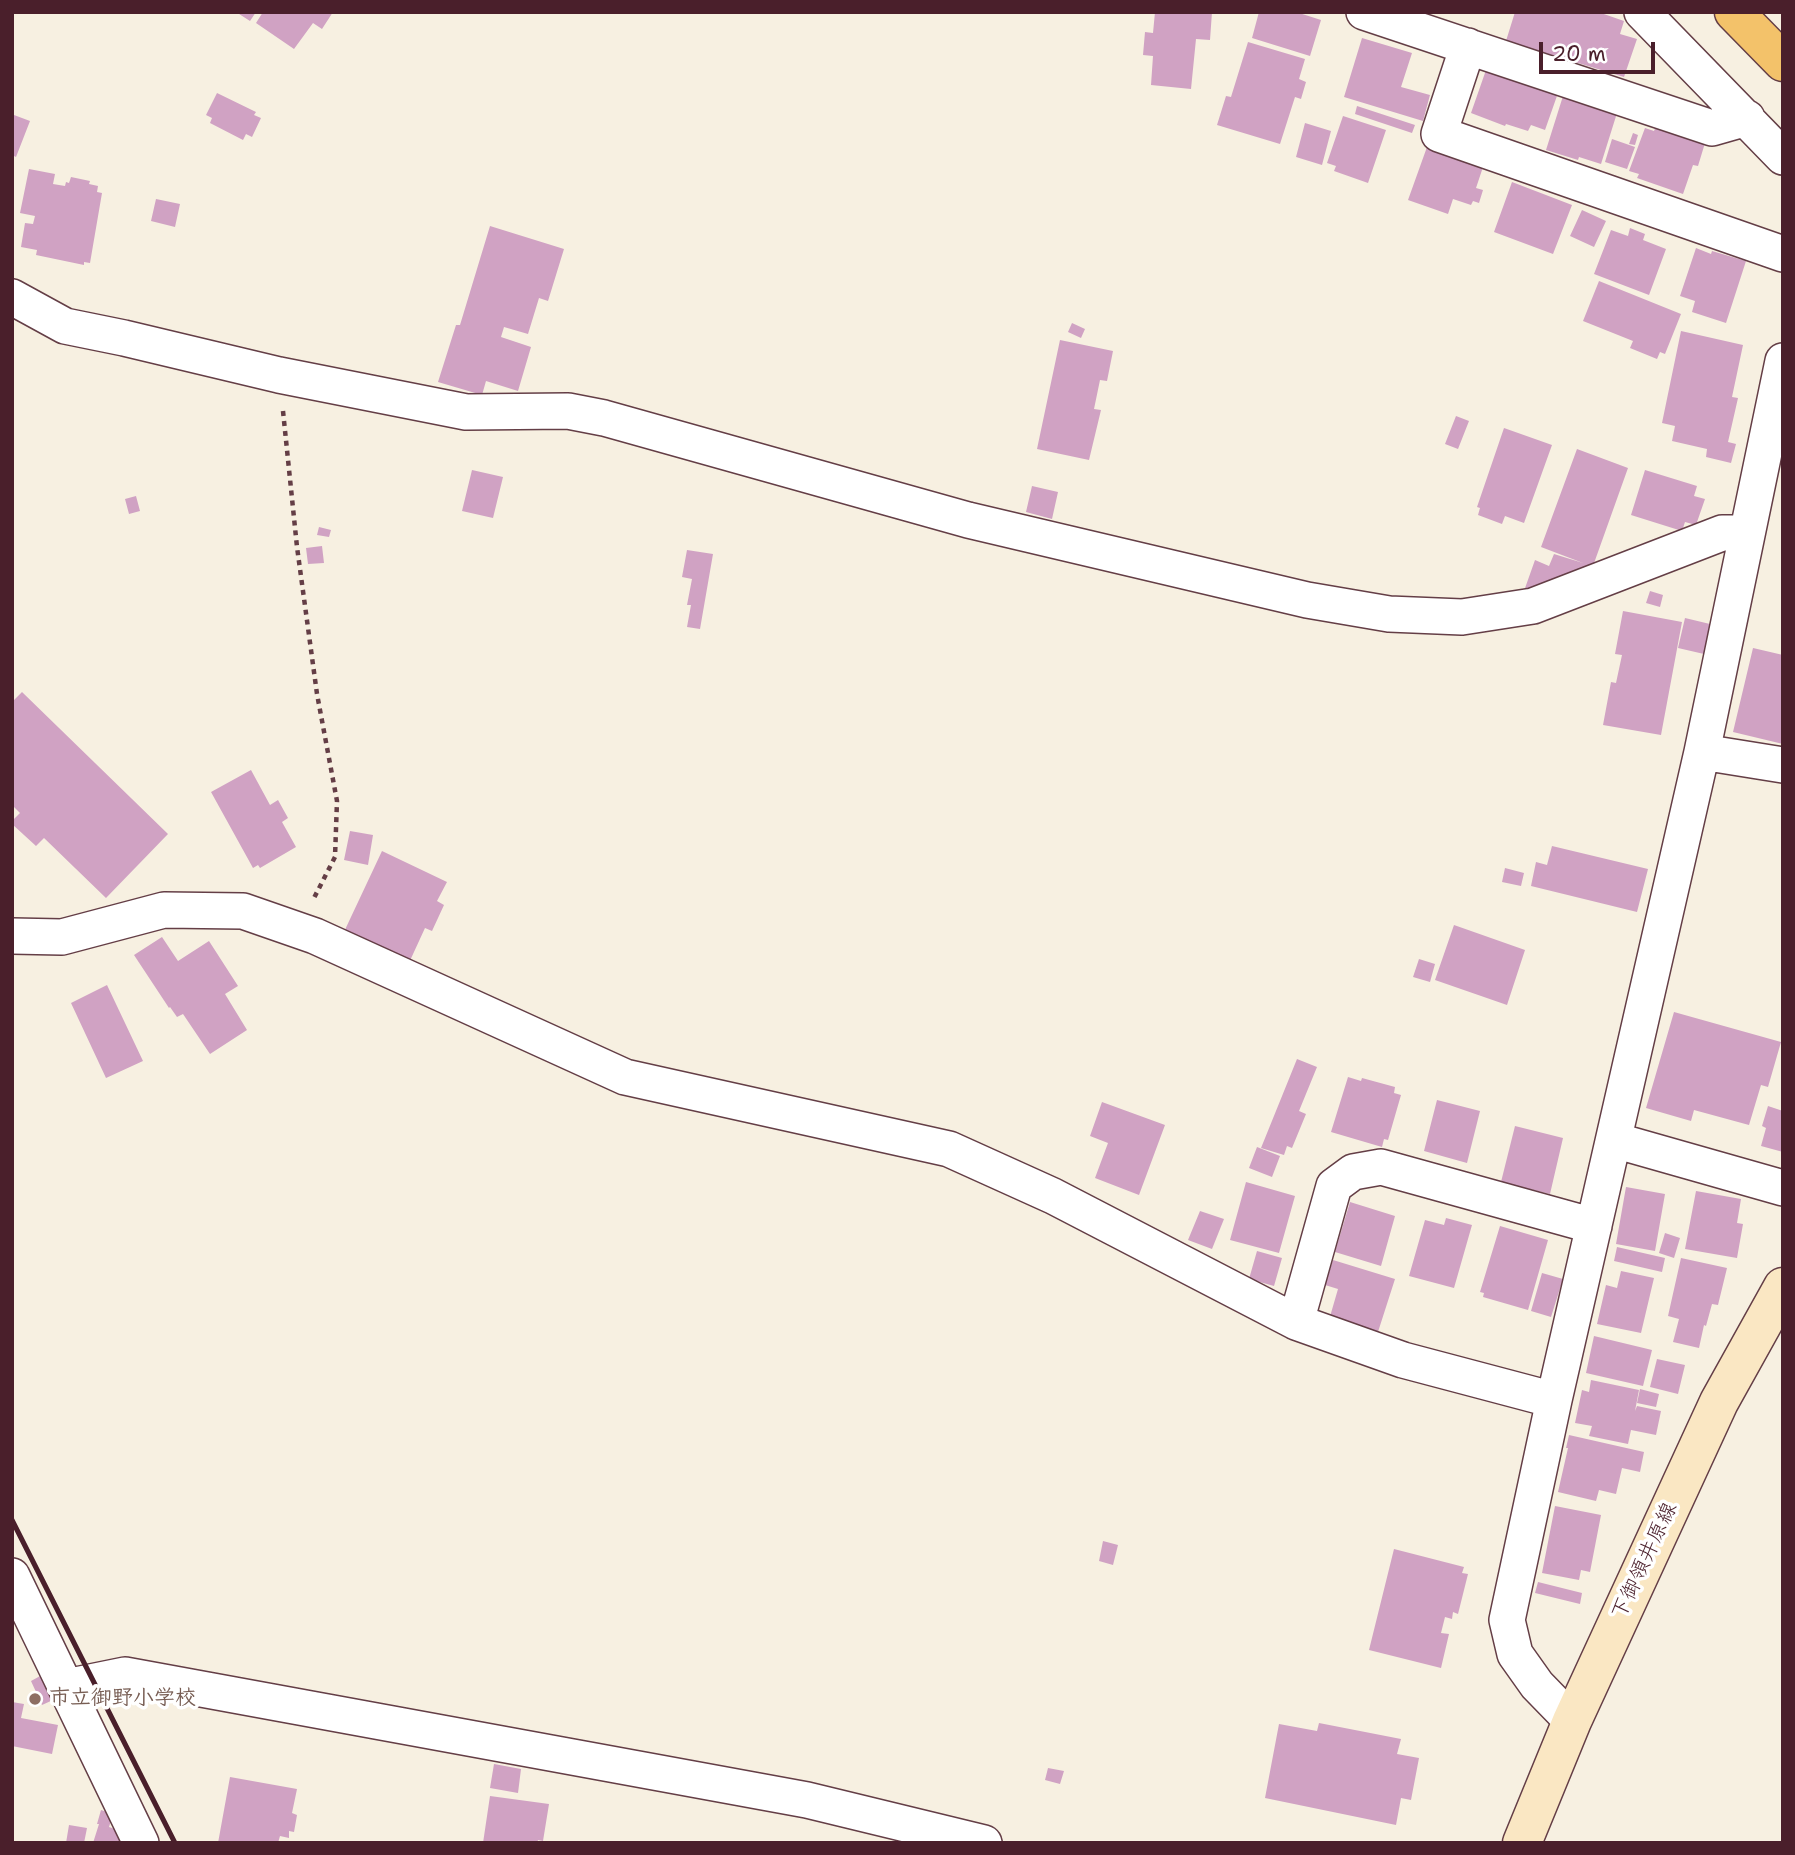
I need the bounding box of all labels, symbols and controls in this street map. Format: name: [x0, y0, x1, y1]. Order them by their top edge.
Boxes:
scale bar: [1543, 28, 1658, 72]
text: 20 m: [1552, 40, 1606, 68]
street label: 下御領井原線: [1607, 1499, 1683, 1623]
place label: 市立御野小学校: [49, 1686, 196, 1712]
marker: 市立御野小学校: [27, 1691, 43, 1707]

